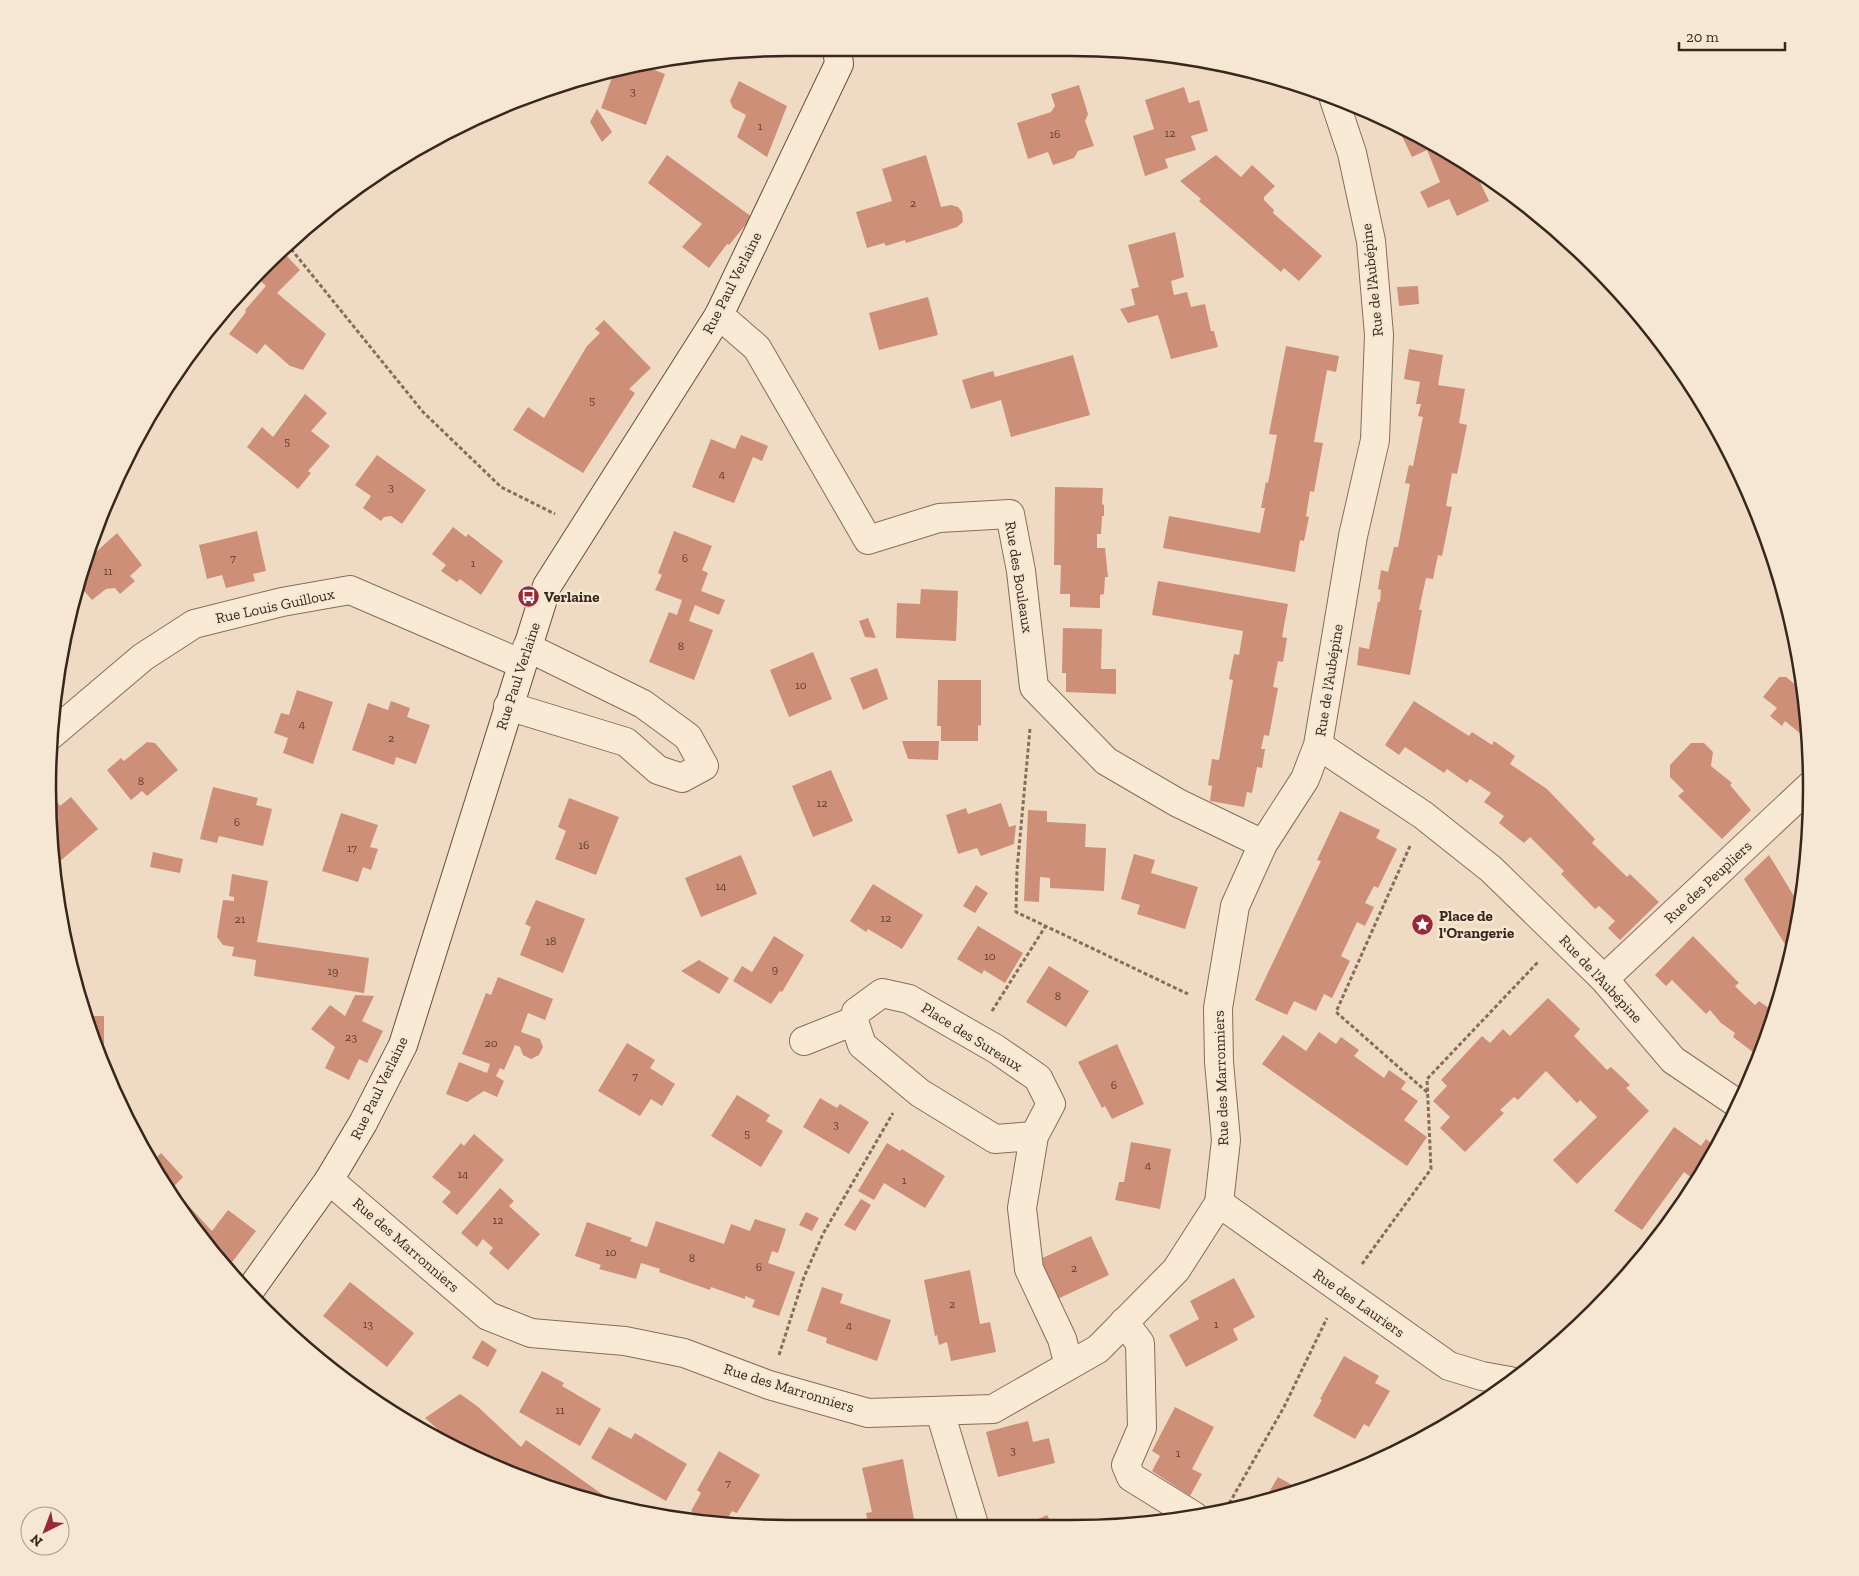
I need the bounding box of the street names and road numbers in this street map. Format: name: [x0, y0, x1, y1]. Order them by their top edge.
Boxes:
street label: Rue de l'Aubépine: [1357, 223, 1387, 337]
street label: Rue Paul Verlaine: [699, 229, 765, 337]
street label: Rue des Bouleaux: [1001, 520, 1037, 634]
street label: Rue Louis Guilloux: [214, 585, 337, 627]
street label: Rue Paul Verlaine: [492, 620, 544, 732]
street label: Rue de l'Aubépine: [1311, 622, 1347, 738]
street label: Rue des Peupliers: [1660, 837, 1756, 927]
street label: Rue de l'Aubépine: [1556, 931, 1646, 1027]
street label: Place des Sureaux: [918, 999, 1026, 1075]
street label: Rue des Marronniers: [1210, 1010, 1232, 1146]
street label: Rue Paul Verlaine: [346, 1034, 412, 1142]
street label: Rue des Marronniers: [349, 1194, 463, 1296]
street label: Rue des Lauriers: [1310, 1265, 1408, 1341]
street label: Rue des Marronniers: [722, 1360, 856, 1416]

